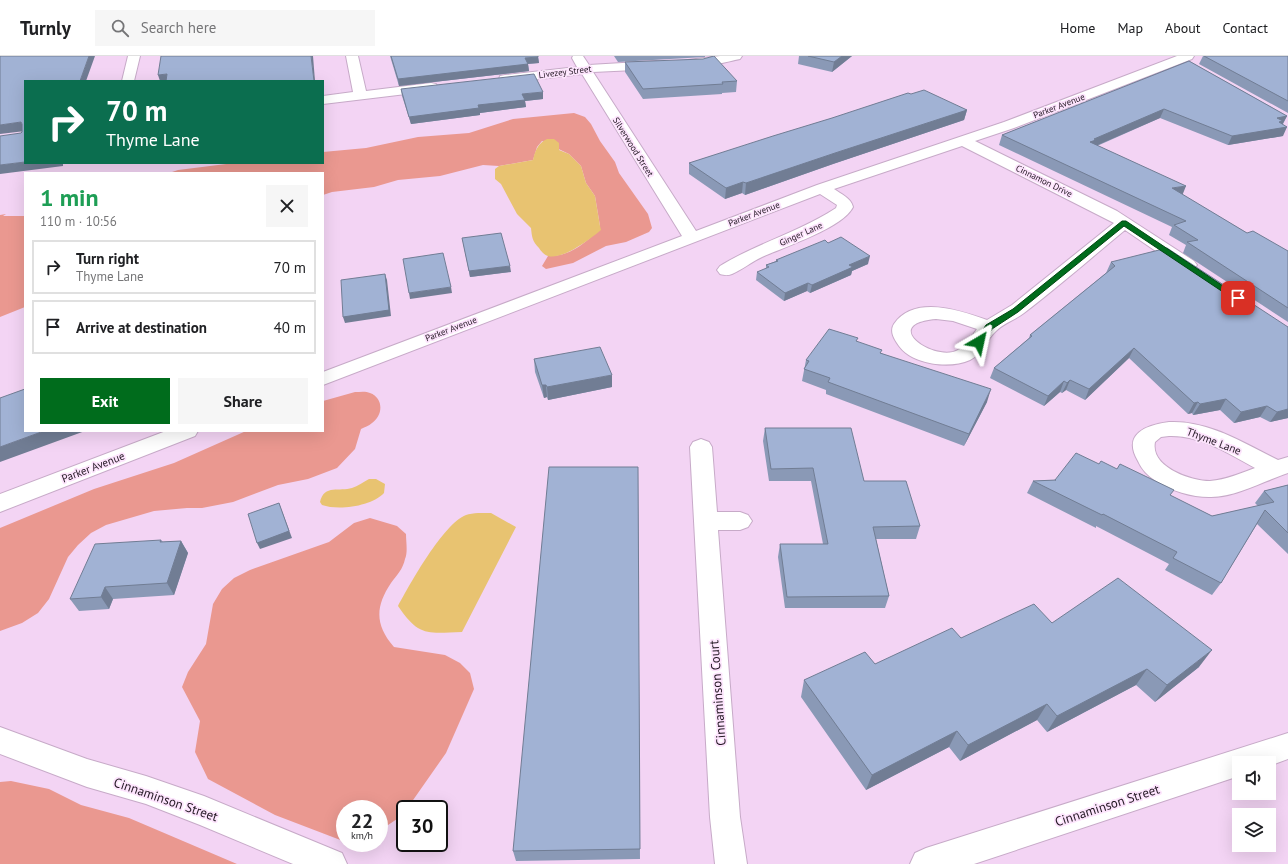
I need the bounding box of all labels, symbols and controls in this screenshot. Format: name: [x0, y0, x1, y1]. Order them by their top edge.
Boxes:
search box: [95, 10, 375, 46]
text: Turnly: [20, 16, 71, 40]
icon: search: [109, 17, 131, 39]
text: Search here: [141, 18, 216, 37]
text: Home: [1060, 19, 1095, 37]
text: Map: [1117, 19, 1143, 37]
text: About: [1165, 19, 1201, 37]
text: Contact: [1223, 19, 1268, 37]
street label: Livezey Street: [538, 63, 592, 80]
street label: Parker Avenue: [1031, 91, 1087, 120]
text: 70 m: [106, 92, 167, 129]
icon: right: [40, 96, 92, 148]
street label: Silverwood Street: [611, 115, 656, 179]
text: Thyme Lane: [106, 128, 200, 151]
street label: Cinnamon Drive: [1014, 162, 1075, 199]
text: 1 min: [40, 182, 99, 213]
button: close: [266, 185, 308, 227]
street label: Parker Avenue: [726, 199, 782, 228]
text: 110 m · 10:56: [40, 213, 117, 230]
street label: Ginger Lane: [777, 219, 824, 248]
text: Turn right: [76, 249, 139, 268]
icon: right: [42, 256, 64, 278]
text: 70 m: [273, 258, 306, 277]
text: Thyme Lane: [76, 268, 144, 285]
pin: [1221, 281, 1255, 315]
icon: arrive: [1227, 287, 1249, 309]
street label: Parker Avenue: [423, 314, 479, 343]
icon: arrive: [42, 316, 64, 338]
text: Arrive at destination: [76, 318, 207, 337]
text: 40 m: [273, 318, 306, 337]
position arrow: [958, 321, 1000, 363]
button: Exit: [40, 378, 170, 424]
button: Share: [178, 378, 308, 424]
street label: Thyme Lane: [1185, 424, 1244, 458]
street label: Parker Avenue: [60, 448, 127, 485]
street label: Cinnaminson Court: [705, 639, 730, 746]
map controls: [1232, 756, 1276, 852]
button: sound: [1232, 756, 1276, 800]
street label: Cinnaminson Street: [112, 774, 221, 825]
street label: Cinnaminson Street: [1053, 780, 1162, 830]
speed limit sign: 30: [396, 800, 448, 852]
text: 22: [351, 808, 373, 834]
button: layers: [1232, 808, 1276, 852]
text: km/h: [351, 829, 373, 842]

